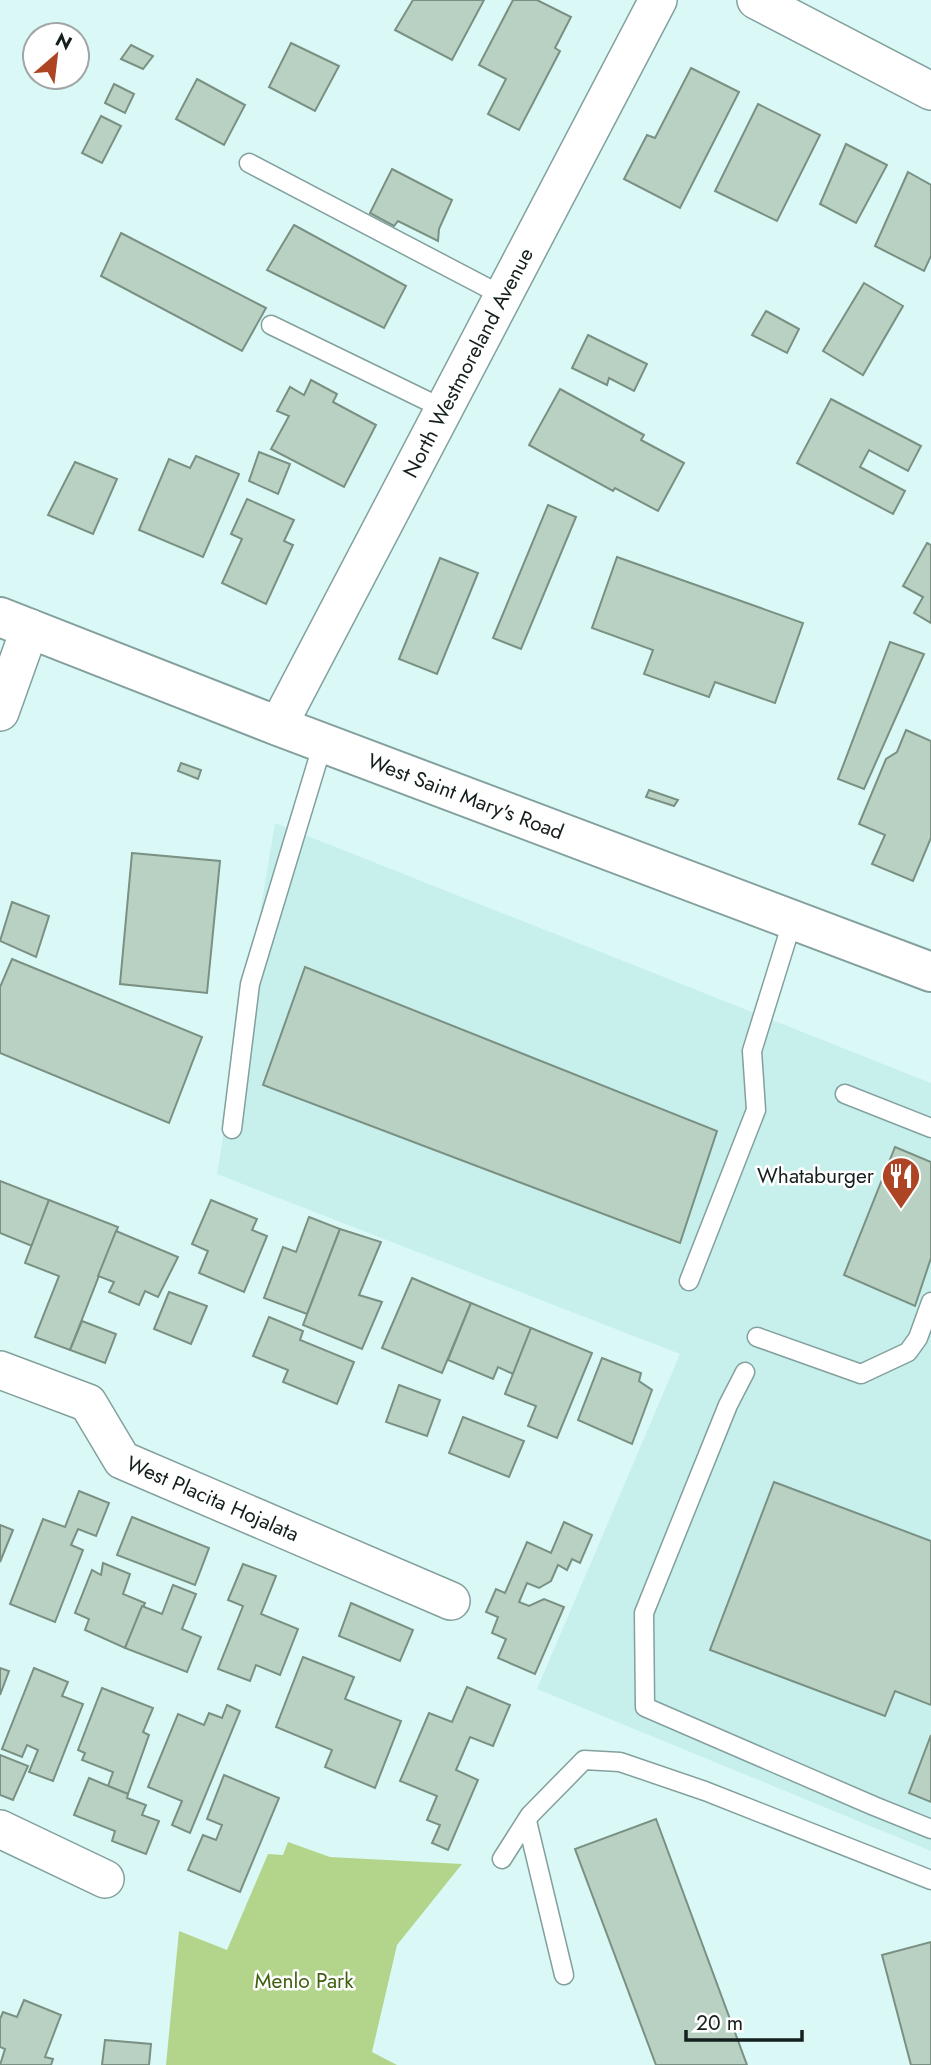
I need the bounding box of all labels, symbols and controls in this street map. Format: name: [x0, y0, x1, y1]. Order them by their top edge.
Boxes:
north arrow: [21, 21, 91, 91]
text: N: [51, 26, 77, 57]
street label: North Westmoreland Avenue: [395, 242, 541, 483]
street label: West Saint Mary's Road: [363, 746, 568, 847]
restaurant icon: Whataburger: [880, 1155, 922, 1210]
place label: Whataburger: [757, 1161, 875, 1191]
street label: West Placita Hojalata: [122, 1449, 304, 1549]
park label: Menlo Park: [255, 1966, 354, 1996]
scale bar: [686, 1998, 802, 2042]
text: 20 m: [696, 2008, 743, 2038]

